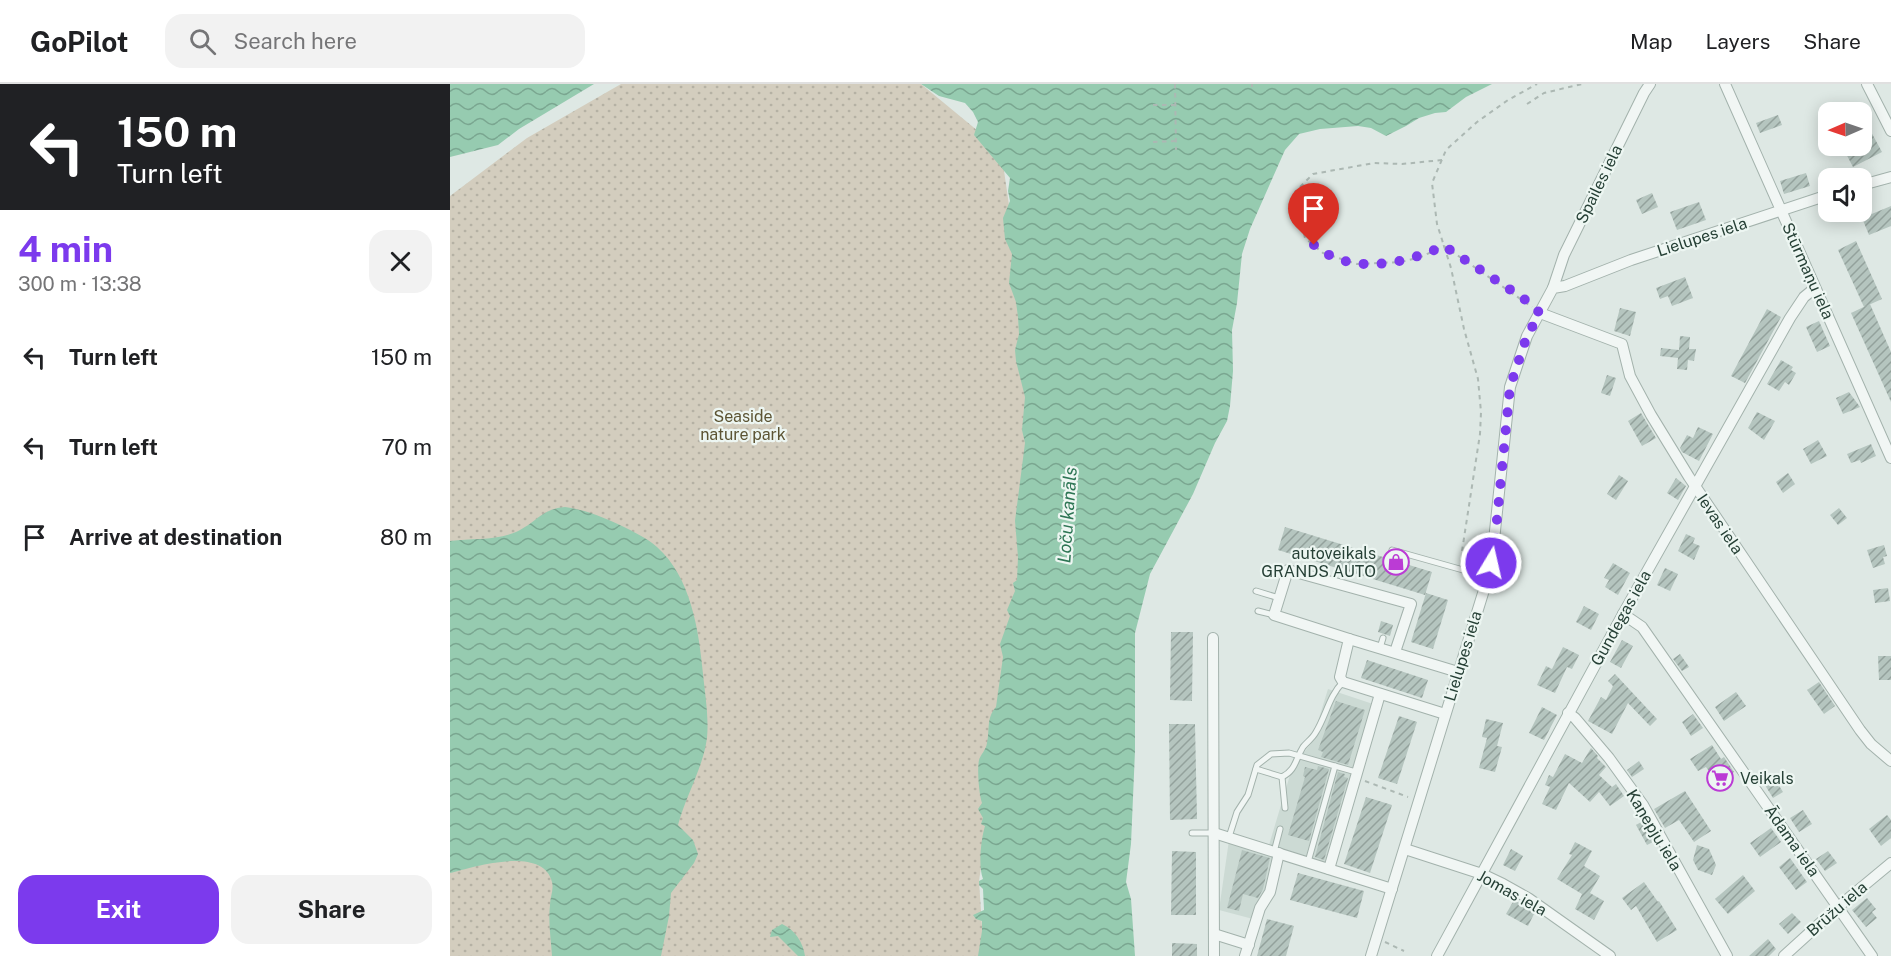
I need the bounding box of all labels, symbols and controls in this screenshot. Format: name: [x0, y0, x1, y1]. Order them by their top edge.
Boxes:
search box: [165, 14, 585, 68]
text: GoPilot: [30, 25, 129, 58]
icon: search: [186, 25, 219, 58]
text: Search here: [234, 28, 357, 54]
text: Map: [1630, 29, 1673, 54]
text: Layers: [1706, 29, 1770, 54]
text: Share: [1803, 29, 1861, 54]
north arrow: [1818, 102, 1872, 156]
map controls: [1818, 102, 1872, 222]
text: 150 m: [117, 107, 237, 156]
icon: left: [18, 108, 96, 186]
street label: Spailes iela: [1572, 142, 1626, 226]
text: Turn left: [117, 157, 223, 189]
button: sound: [1818, 168, 1872, 222]
pin: [1288, 183, 1339, 245]
icon: arrive: [1297, 192, 1330, 225]
street label: Lielupes iela: [1655, 214, 1749, 260]
street label: Stūrmaņu iela: [1778, 220, 1838, 322]
text: 4 min: [18, 228, 113, 270]
button: close: [369, 230, 432, 293]
text: 300 m · 13:38: [18, 272, 142, 296]
icon: left: [18, 341, 51, 374]
text: Turn left: [69, 344, 158, 370]
text: 150 m: [371, 344, 432, 370]
park label: Seaside nature park: [700, 407, 786, 444]
icon: left: [18, 431, 51, 464]
text: Turn left: [69, 434, 158, 460]
text: 70 m: [381, 434, 432, 460]
water label: Loču kanāls: [1053, 466, 1081, 564]
street label: Ievas iela: [1693, 490, 1747, 558]
icon: arrive: [18, 521, 51, 554]
text: Arrive at destination: [69, 524, 282, 550]
text: 80 m: [380, 524, 432, 550]
position arrow: [1459, 531, 1523, 595]
place label: autoveikals GRANDS AUTO: [1261, 544, 1376, 581]
shop icon: autoveikals GRANDS AUTO: [1381, 547, 1411, 577]
street label: Gundegas iela: [1587, 567, 1655, 669]
street label: Lielupes iela: [1440, 609, 1486, 703]
supermarket icon: Veikals: [1705, 763, 1735, 793]
place label: Veikals: [1740, 769, 1794, 788]
street label: Kaņepju iela: [1622, 786, 1686, 874]
street label: Ādama iela: [1760, 802, 1824, 880]
street label: Jomas iela: [1474, 866, 1550, 920]
button: Exit: [18, 875, 219, 944]
button: Share: [231, 875, 432, 944]
street label: Brūžu iela: [1803, 878, 1871, 940]

